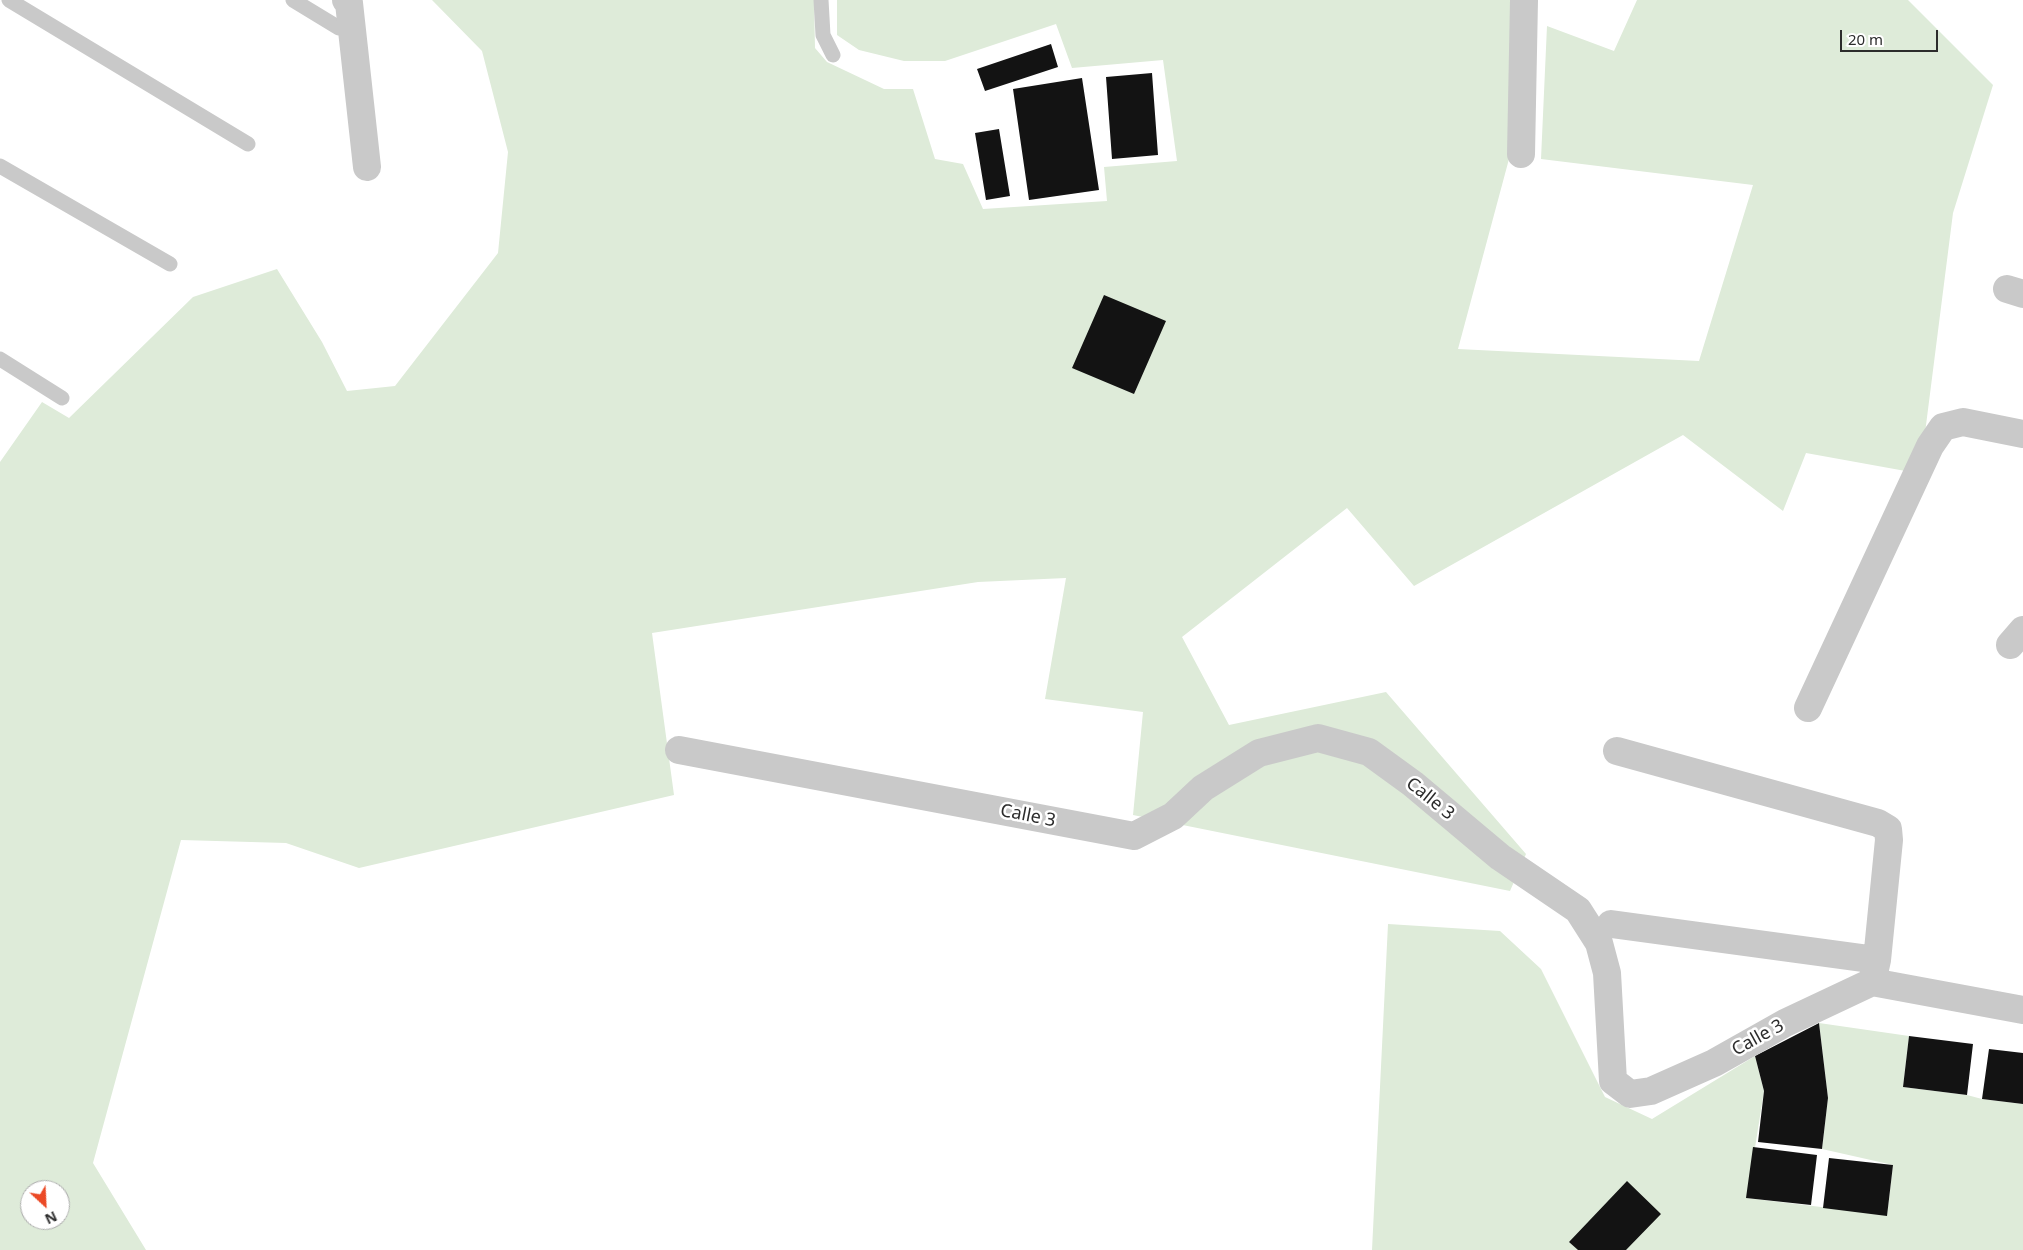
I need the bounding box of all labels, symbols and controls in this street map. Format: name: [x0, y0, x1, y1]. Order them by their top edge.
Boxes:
scale bar: [1843, 20, 1940, 52]
text: 20 m: [1848, 29, 1883, 49]
street label: Calle 3: [1401, 773, 1459, 825]
street label: Calle 3: [999, 800, 1057, 832]
street label: Calle 3: [1728, 1015, 1788, 1061]
north arrow: [20, 1180, 70, 1230]
text: N: [42, 1207, 60, 1229]

